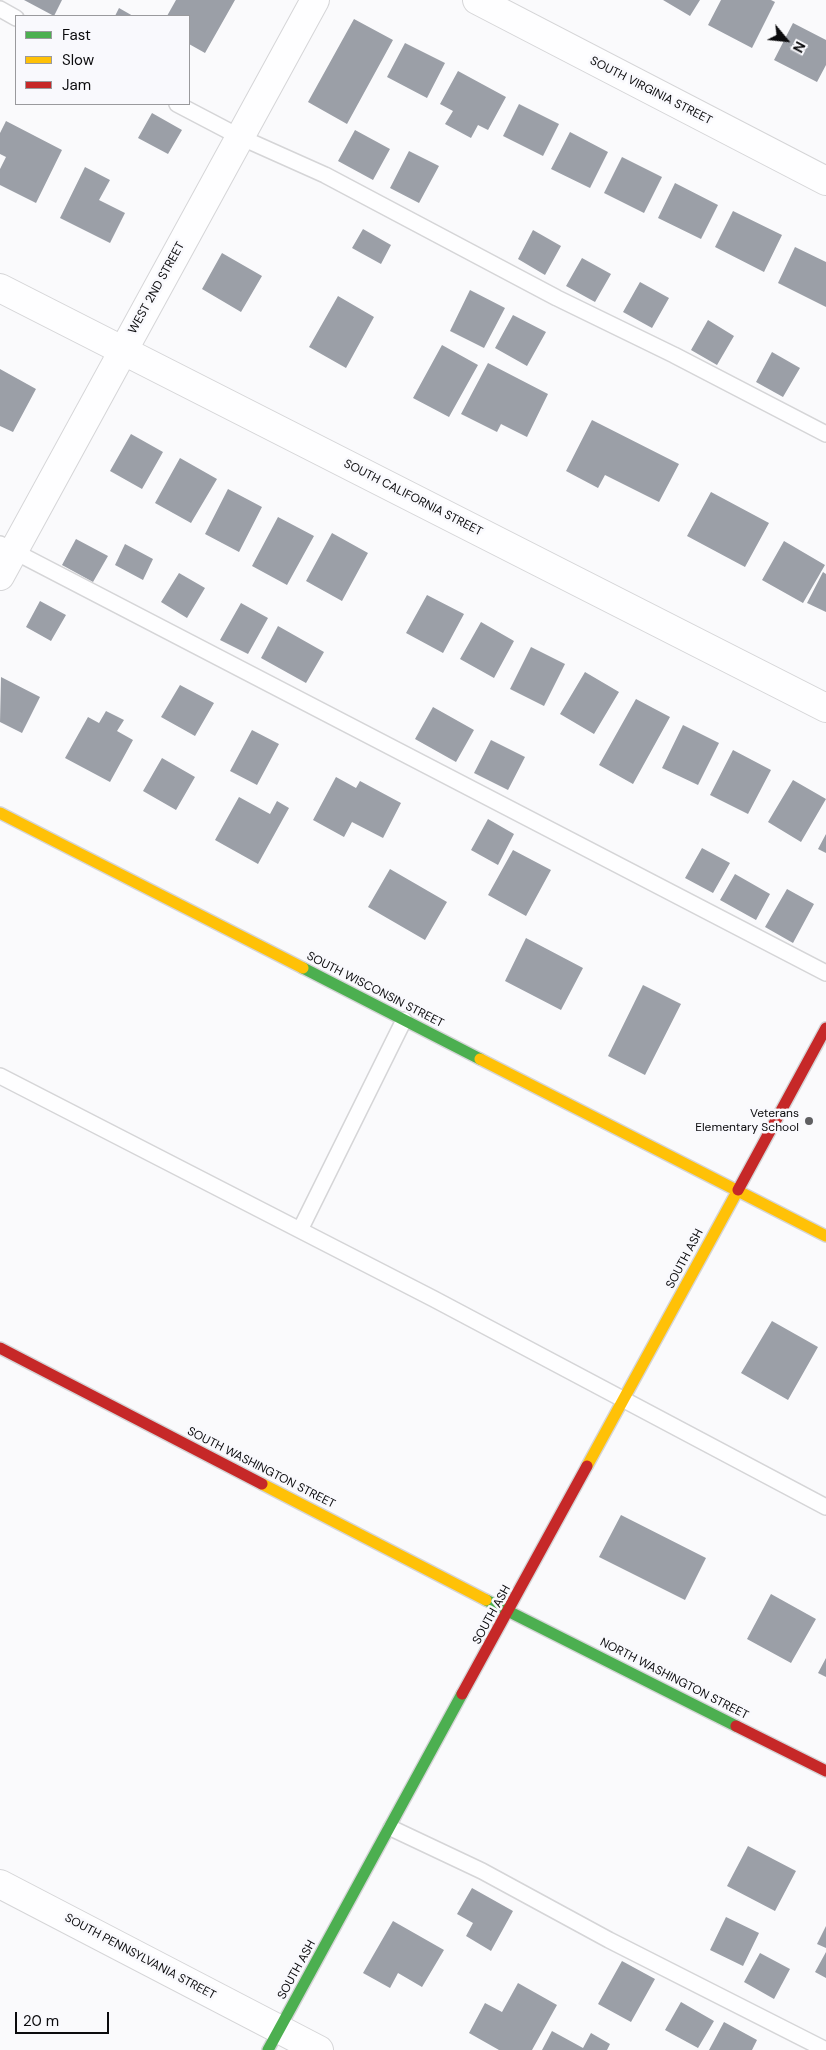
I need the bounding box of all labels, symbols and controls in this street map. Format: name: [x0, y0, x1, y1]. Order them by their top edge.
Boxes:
legend: [15, 15, 190, 105]
north arrow: [761, 15, 811, 65]
text: Fast: [62, 25, 91, 45]
text: N: [789, 38, 810, 56]
text: Slow: [62, 50, 94, 70]
street label: SOUTH VIRGINIA STREET: [587, 54, 715, 128]
text: Jam: [62, 75, 91, 95]
street label: WEST 2ND STREET: [126, 240, 188, 336]
street label: SOUTH CALIFORNIA STREET: [341, 457, 485, 539]
street label: SOUTH WISCONSIN STREET: [304, 949, 446, 1031]
place label: Veterans Elementary School: [695, 1107, 799, 1135]
marker: Veterans Elementary School: [803, 1115, 815, 1127]
street label: SOUTH ASH: [663, 1227, 707, 1291]
street label: SOUTH WASHINGTON STREET: [185, 1424, 337, 1512]
street label: SOUTH ASH: [470, 1583, 514, 1647]
street label: NORTH WASHINGTON STREET: [597, 1635, 751, 1723]
street label: SOUTH PENNSYLVANIA STREET: [62, 1911, 218, 2003]
street label: SOUTH ASH: [275, 1938, 319, 2002]
scale bar: [18, 2002, 111, 2034]
text: 20 m: [23, 2011, 59, 2031]

